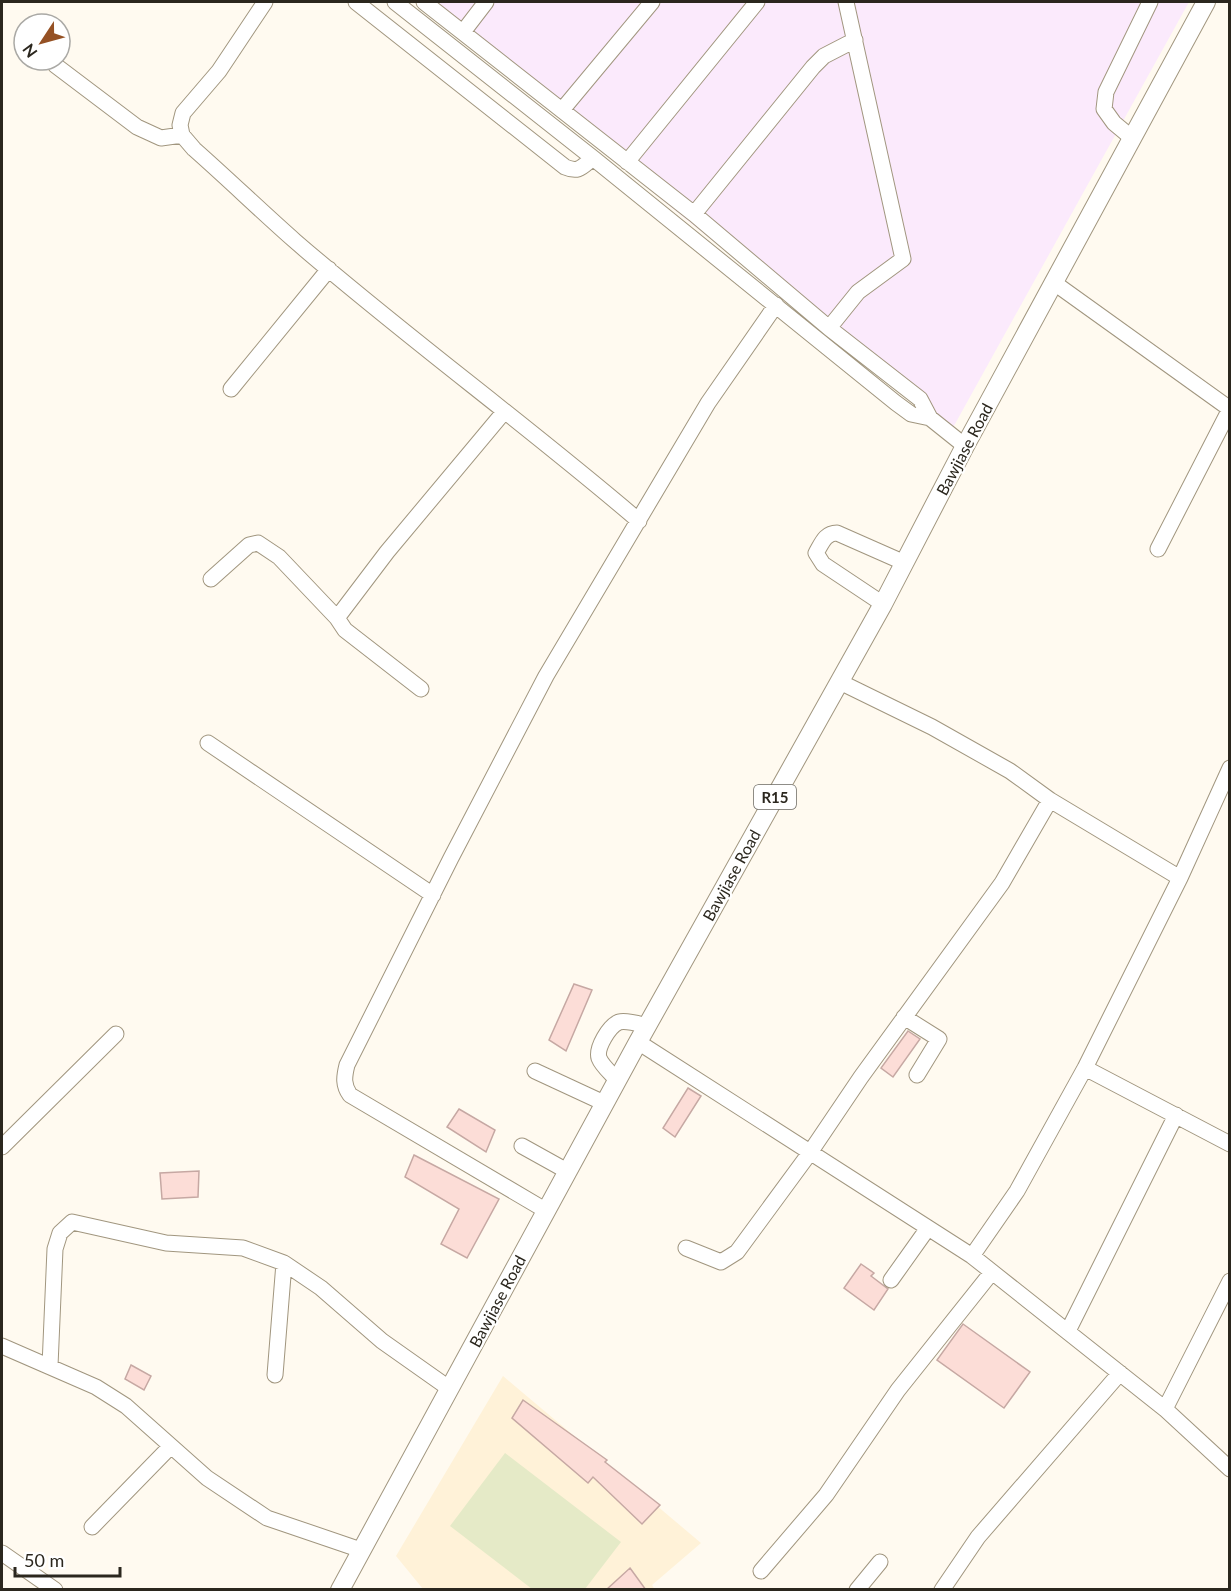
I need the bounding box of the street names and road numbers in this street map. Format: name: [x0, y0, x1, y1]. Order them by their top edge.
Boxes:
street label: Bawjiase Road: [932, 400, 996, 498]
road number: R15: [754, 785, 796, 809]
street label: Bawjiase Road: [698, 826, 764, 924]
street label: Bawjiase Road: [465, 1252, 529, 1350]

